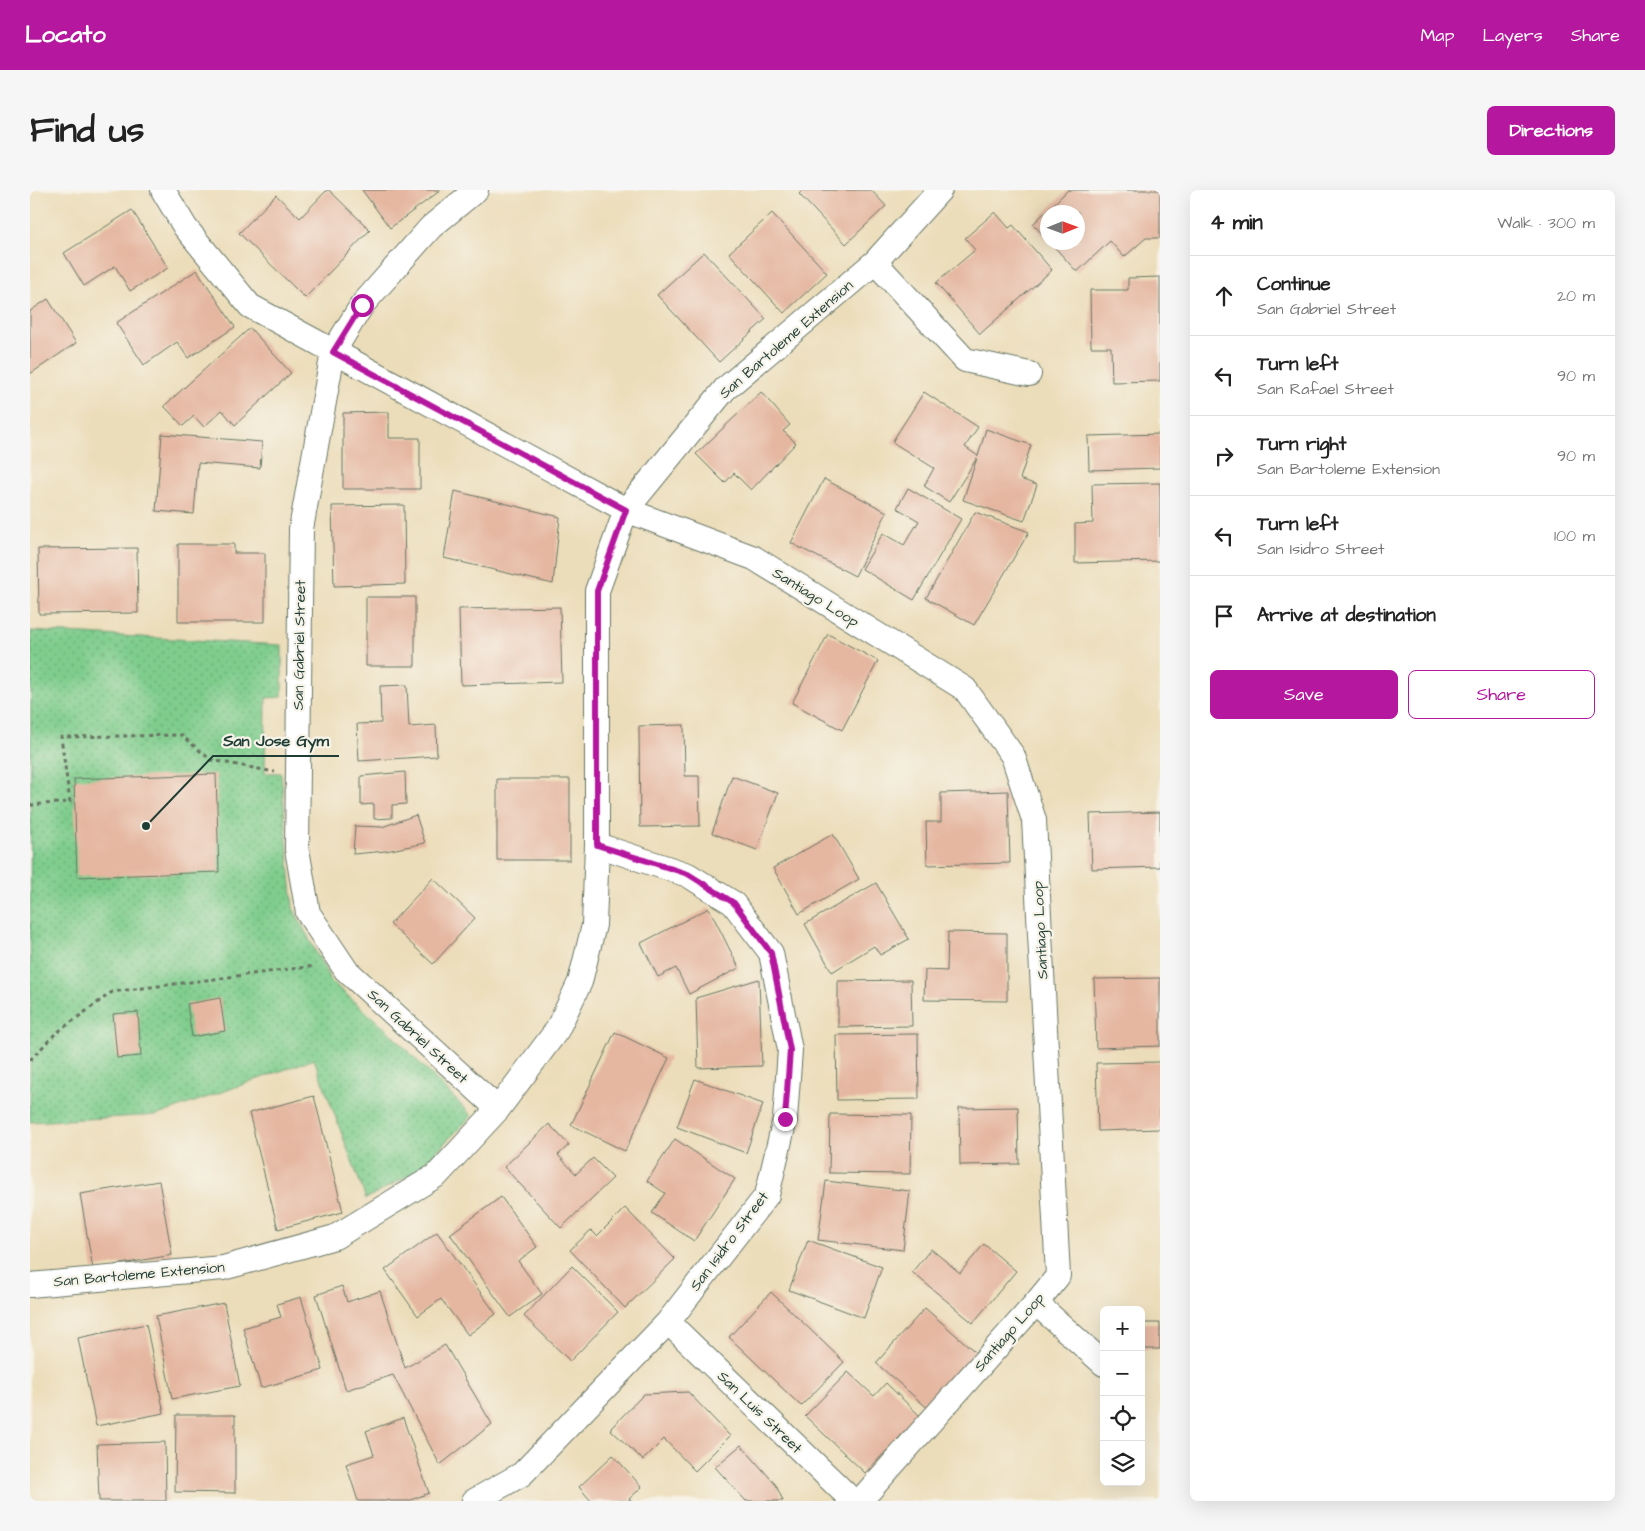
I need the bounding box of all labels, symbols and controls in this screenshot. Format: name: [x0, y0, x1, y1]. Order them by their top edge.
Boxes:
text: Locato: [25, 18, 106, 52]
text: Map: [1420, 23, 1454, 48]
text: Layers: [1482, 23, 1543, 48]
text: Share: [1571, 23, 1620, 48]
text: Find us: [30, 106, 144, 155]
button: Directions: [1487, 106, 1615, 155]
north arrow: [1040, 205, 1085, 250]
text: 4 min: [1210, 208, 1263, 237]
text: Walk · 300 m: [1497, 212, 1595, 234]
text: Continue: [1257, 271, 1331, 298]
street label: San Bartoleme Extension: [715, 275, 858, 404]
icon: ahead: [1210, 282, 1238, 310]
text: 20 m: [1557, 285, 1595, 307]
route start: [351, 294, 374, 317]
text: San Gabriel Street: [1257, 298, 1396, 320]
text: Turn left: [1257, 351, 1338, 378]
icon: left: [1210, 362, 1238, 390]
text: 90 m: [1557, 365, 1595, 387]
text: San Rafael Street: [1257, 378, 1394, 400]
text: Turn right: [1257, 431, 1346, 458]
icon: right: [1210, 442, 1238, 470]
text: 90 m: [1557, 445, 1595, 467]
text: San Bartoleme Extension: [1257, 458, 1440, 480]
text: Turn left: [1257, 511, 1338, 538]
icon: left: [1210, 522, 1238, 550]
text: 100 m: [1554, 525, 1595, 547]
text: San Isidro Street: [1257, 538, 1385, 560]
street label: Santiago Loop: [768, 562, 863, 633]
street label: San Gabriel Street: [288, 580, 311, 710]
icon: arrive: [1210, 602, 1238, 630]
text: Arrive at destination: [1257, 602, 1436, 629]
button: Save: [1210, 670, 1398, 719]
button: Share: [1408, 670, 1595, 719]
callout: San Jose Gym: [213, 725, 339, 756]
text: San Jose Gym: [222, 730, 329, 753]
street label: Santiago Loop: [1027, 880, 1055, 980]
street label: San Gabriel Street: [363, 984, 473, 1089]
route end: [774, 1108, 797, 1131]
street label: San Isidro Street: [685, 1187, 774, 1295]
street label: San Bartoleme Extension: [53, 1257, 226, 1292]
street label: Santiago Loop: [969, 1288, 1050, 1377]
map controls: [1100, 1306, 1145, 1486]
button: +: [1100, 1306, 1145, 1351]
button: −: [1100, 1351, 1145, 1396]
street label: San Luis Street: [712, 1366, 807, 1458]
button: locate: [1100, 1396, 1145, 1441]
button: layers: [1100, 1441, 1145, 1486]

